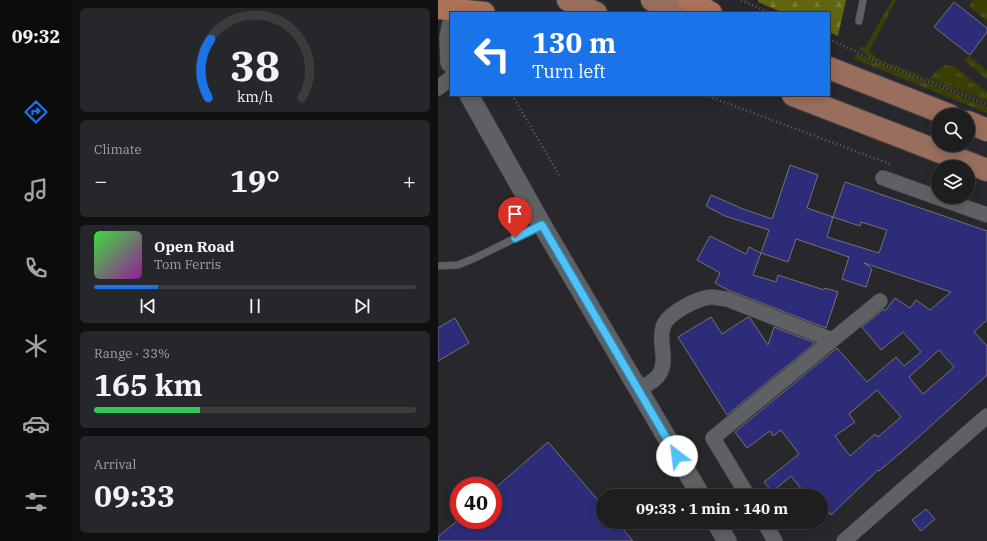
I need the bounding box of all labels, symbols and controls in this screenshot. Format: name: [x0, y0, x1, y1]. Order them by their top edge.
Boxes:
text: 130 m: [532, 24, 616, 61]
text: 09:32: [12, 25, 60, 48]
icon: left: [466, 28, 518, 80]
text: 38: [230, 38, 280, 92]
text: Turn left: [532, 60, 606, 83]
text: km/h: [237, 87, 273, 106]
icon: directions: [22, 98, 50, 126]
map controls: [931, 108, 975, 204]
button: search: [931, 108, 975, 152]
text: Climate: [94, 141, 141, 158]
button: layers: [931, 160, 975, 204]
text: 19°: [230, 161, 280, 200]
text: −: [94, 166, 107, 195]
text: +: [403, 166, 416, 195]
icon: music: [22, 176, 50, 204]
pin: [498, 197, 532, 238]
icon: arrive: [504, 203, 526, 225]
text: Open Road: [154, 237, 234, 256]
icon: phone: [22, 254, 50, 282]
text: Tom Ferris: [154, 256, 221, 273]
icon: previous: [137, 295, 159, 317]
icon: pause: [244, 295, 266, 317]
icon: next: [351, 295, 373, 317]
icon: climate: [22, 332, 50, 360]
text: Range · 33%: [94, 345, 170, 362]
text: 165 km: [94, 365, 203, 404]
icon: car: [22, 410, 50, 438]
position arrow: [656, 435, 698, 477]
text: Arrival: [94, 456, 136, 473]
text: 09:33: [94, 476, 175, 515]
speed limit sign: 40: [450, 477, 502, 529]
icon: filters: [22, 488, 50, 516]
text: 09:33 · 1 min · 140 m: [636, 499, 788, 518]

